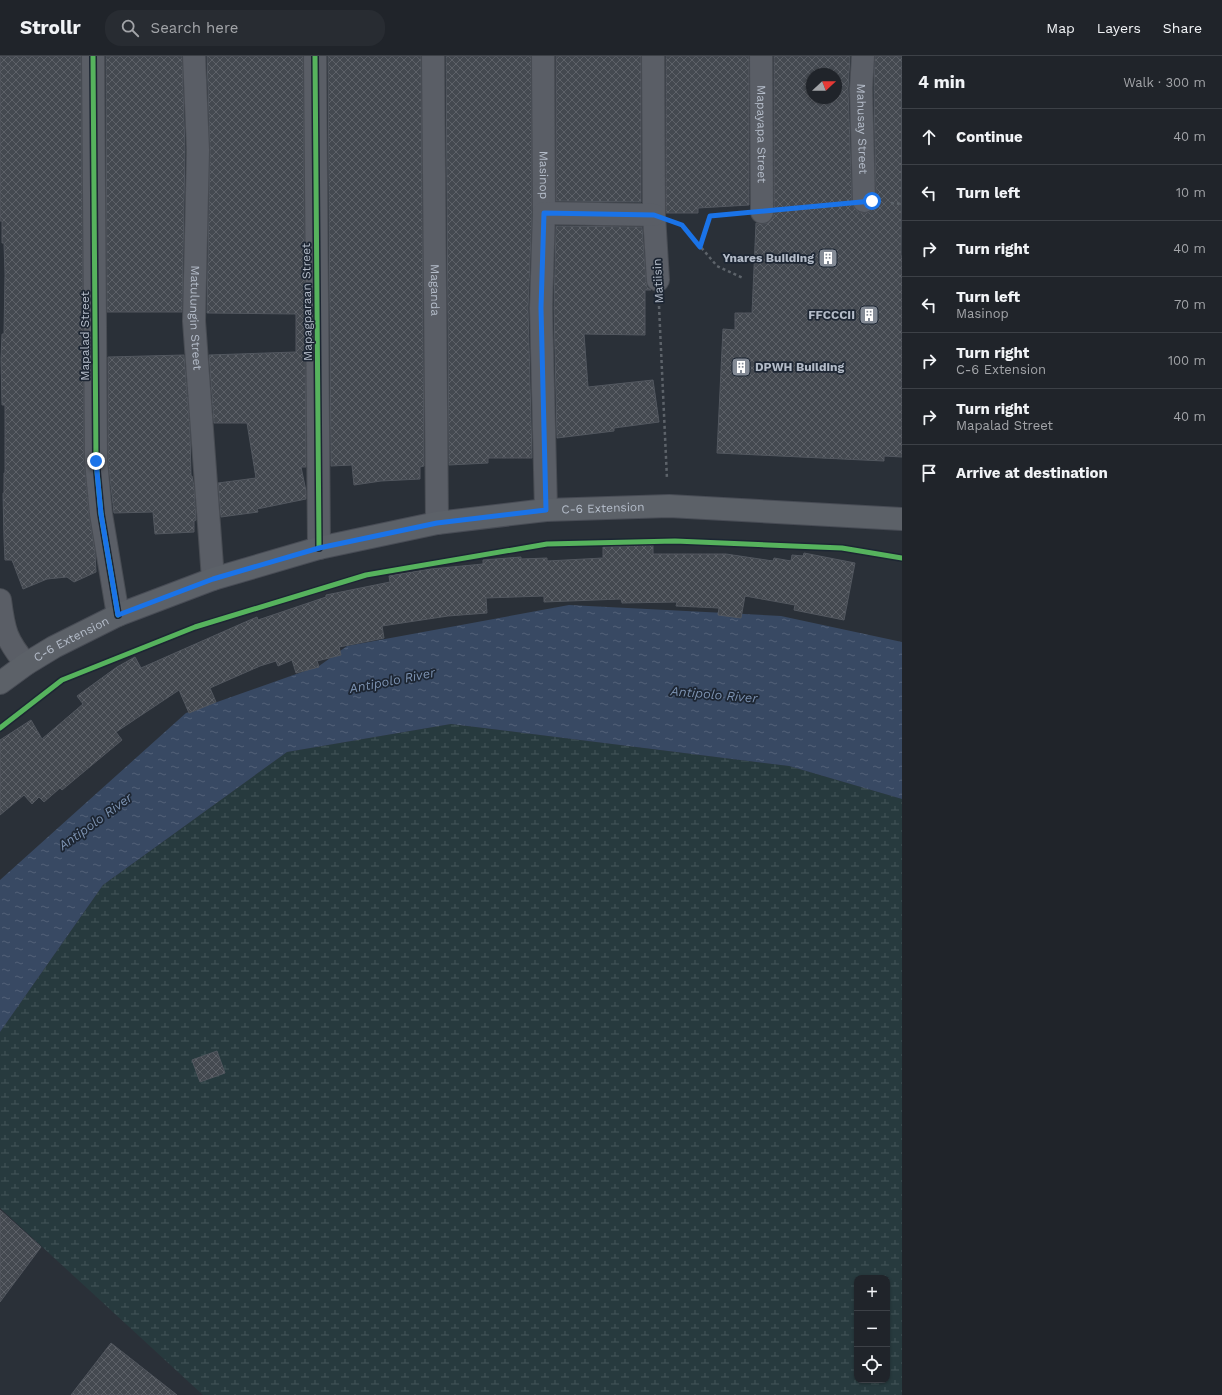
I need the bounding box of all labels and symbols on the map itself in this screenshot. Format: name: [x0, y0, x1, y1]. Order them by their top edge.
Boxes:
north arrow: [806, 68, 842, 104]
street label: Mahusay Street: [854, 83, 870, 174]
street label: Mapayapa Street: [754, 85, 769, 183]
street label: Masinop: [537, 151, 551, 199]
route start: [863, 192, 881, 210]
street label: Mapagparaan Street: [299, 243, 315, 361]
building icon: Ynares Building: [817, 247, 839, 269]
place label: Ynares Building: [722, 251, 814, 265]
street label: Matiisin: [650, 258, 666, 304]
street label: Maganda: [428, 264, 442, 316]
street label: Matulungin Street: [187, 265, 205, 371]
street label: Mapalad Street: [78, 291, 92, 381]
building icon: FFCCCII: [858, 304, 880, 326]
place label: FFCCCII: [808, 308, 855, 322]
building icon: DPWH Building: [730, 356, 752, 378]
place label: DPWH Building: [755, 360, 844, 374]
route end: [87, 452, 105, 470]
street label: C-6 Extension: [561, 500, 645, 516]
street label: C-6 Extension: [31, 614, 111, 665]
water label: Antipolo River: [347, 665, 437, 696]
water label: Antipolo River: [669, 683, 759, 706]
water label: Antipolo River: [55, 789, 136, 854]

